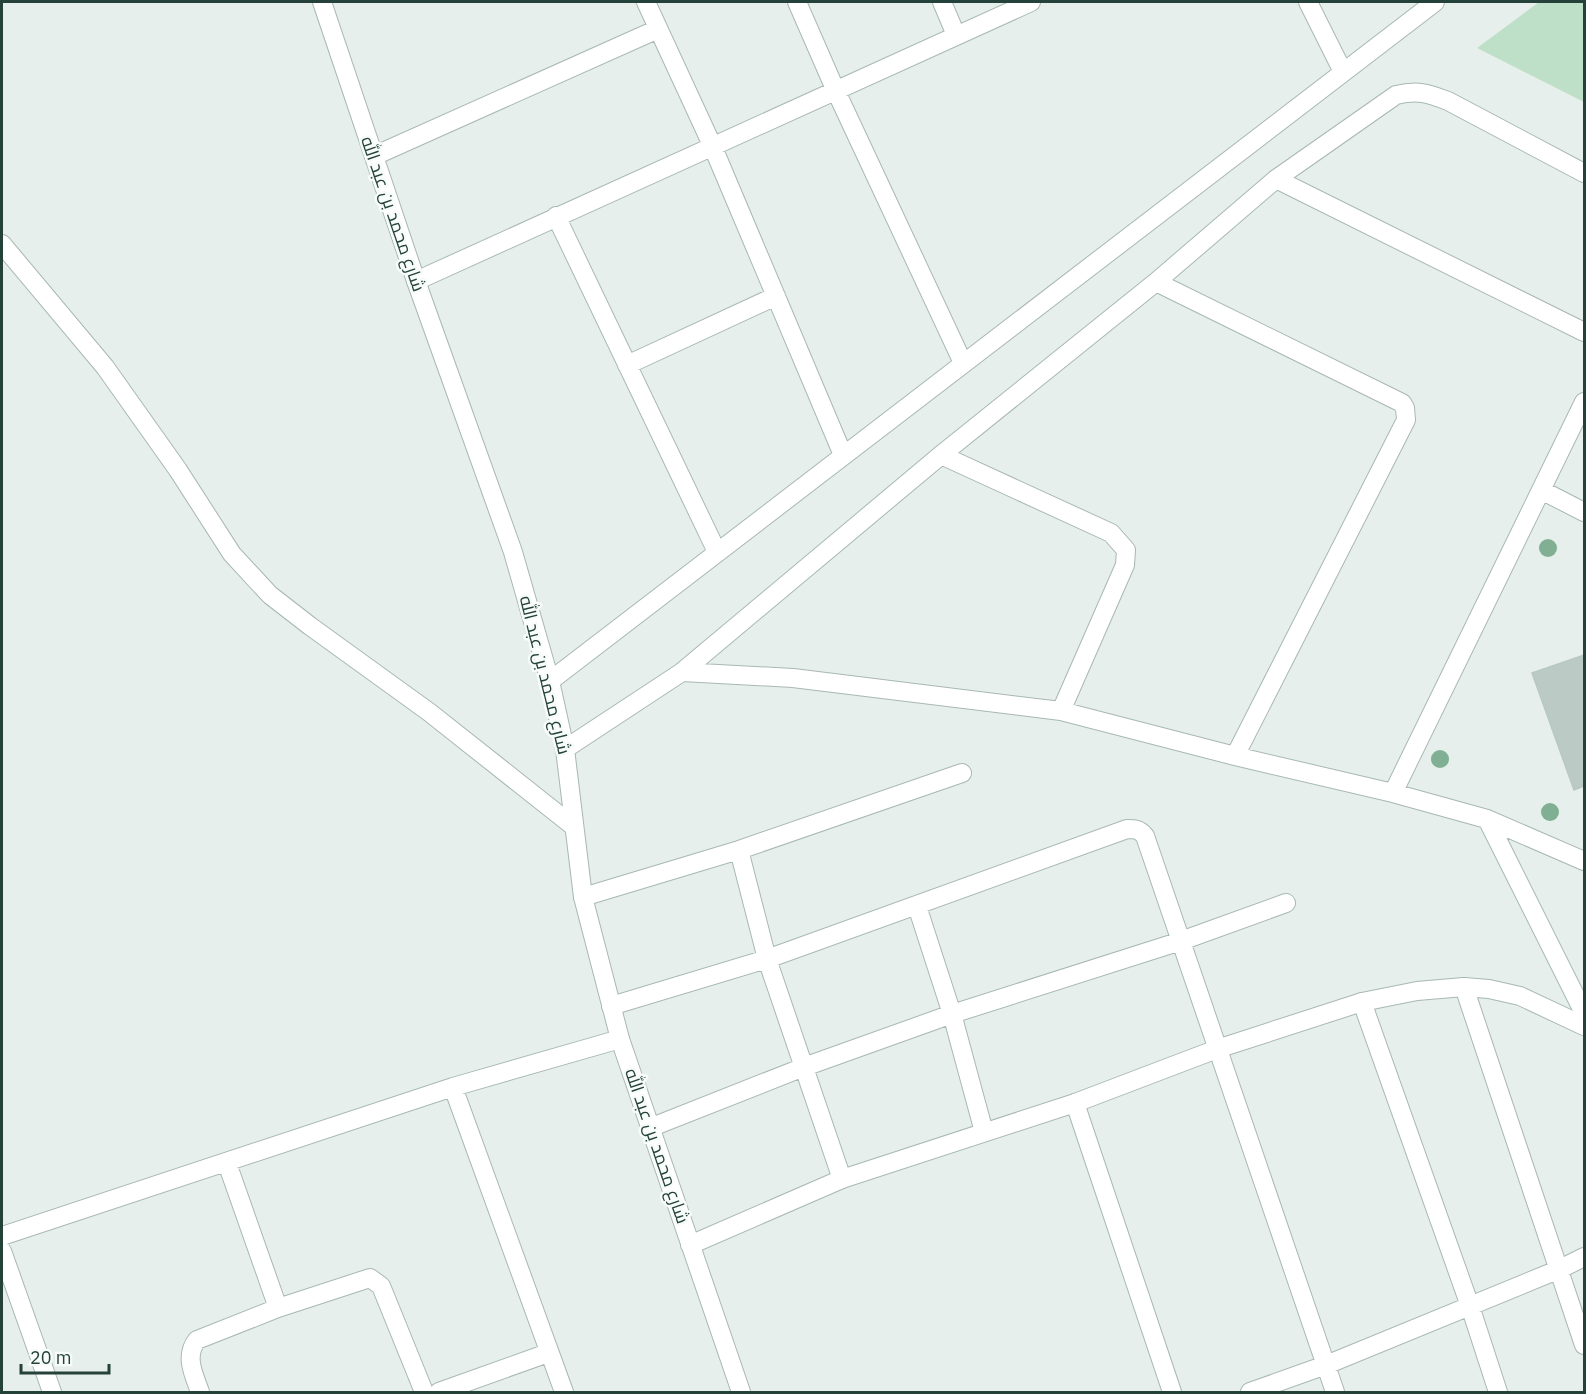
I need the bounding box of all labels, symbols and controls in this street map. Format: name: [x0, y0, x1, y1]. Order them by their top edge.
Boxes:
street label: شارع محمد بن عبد الله: [355, 133, 431, 295]
street label: شارع محمد بن عبد الله: [514, 593, 576, 757]
street label: شارع محمد بن عبد الله: [619, 1065, 695, 1227]
scale bar: [21, 1337, 110, 1375]
text: 20 m: [30, 1346, 72, 1369]

